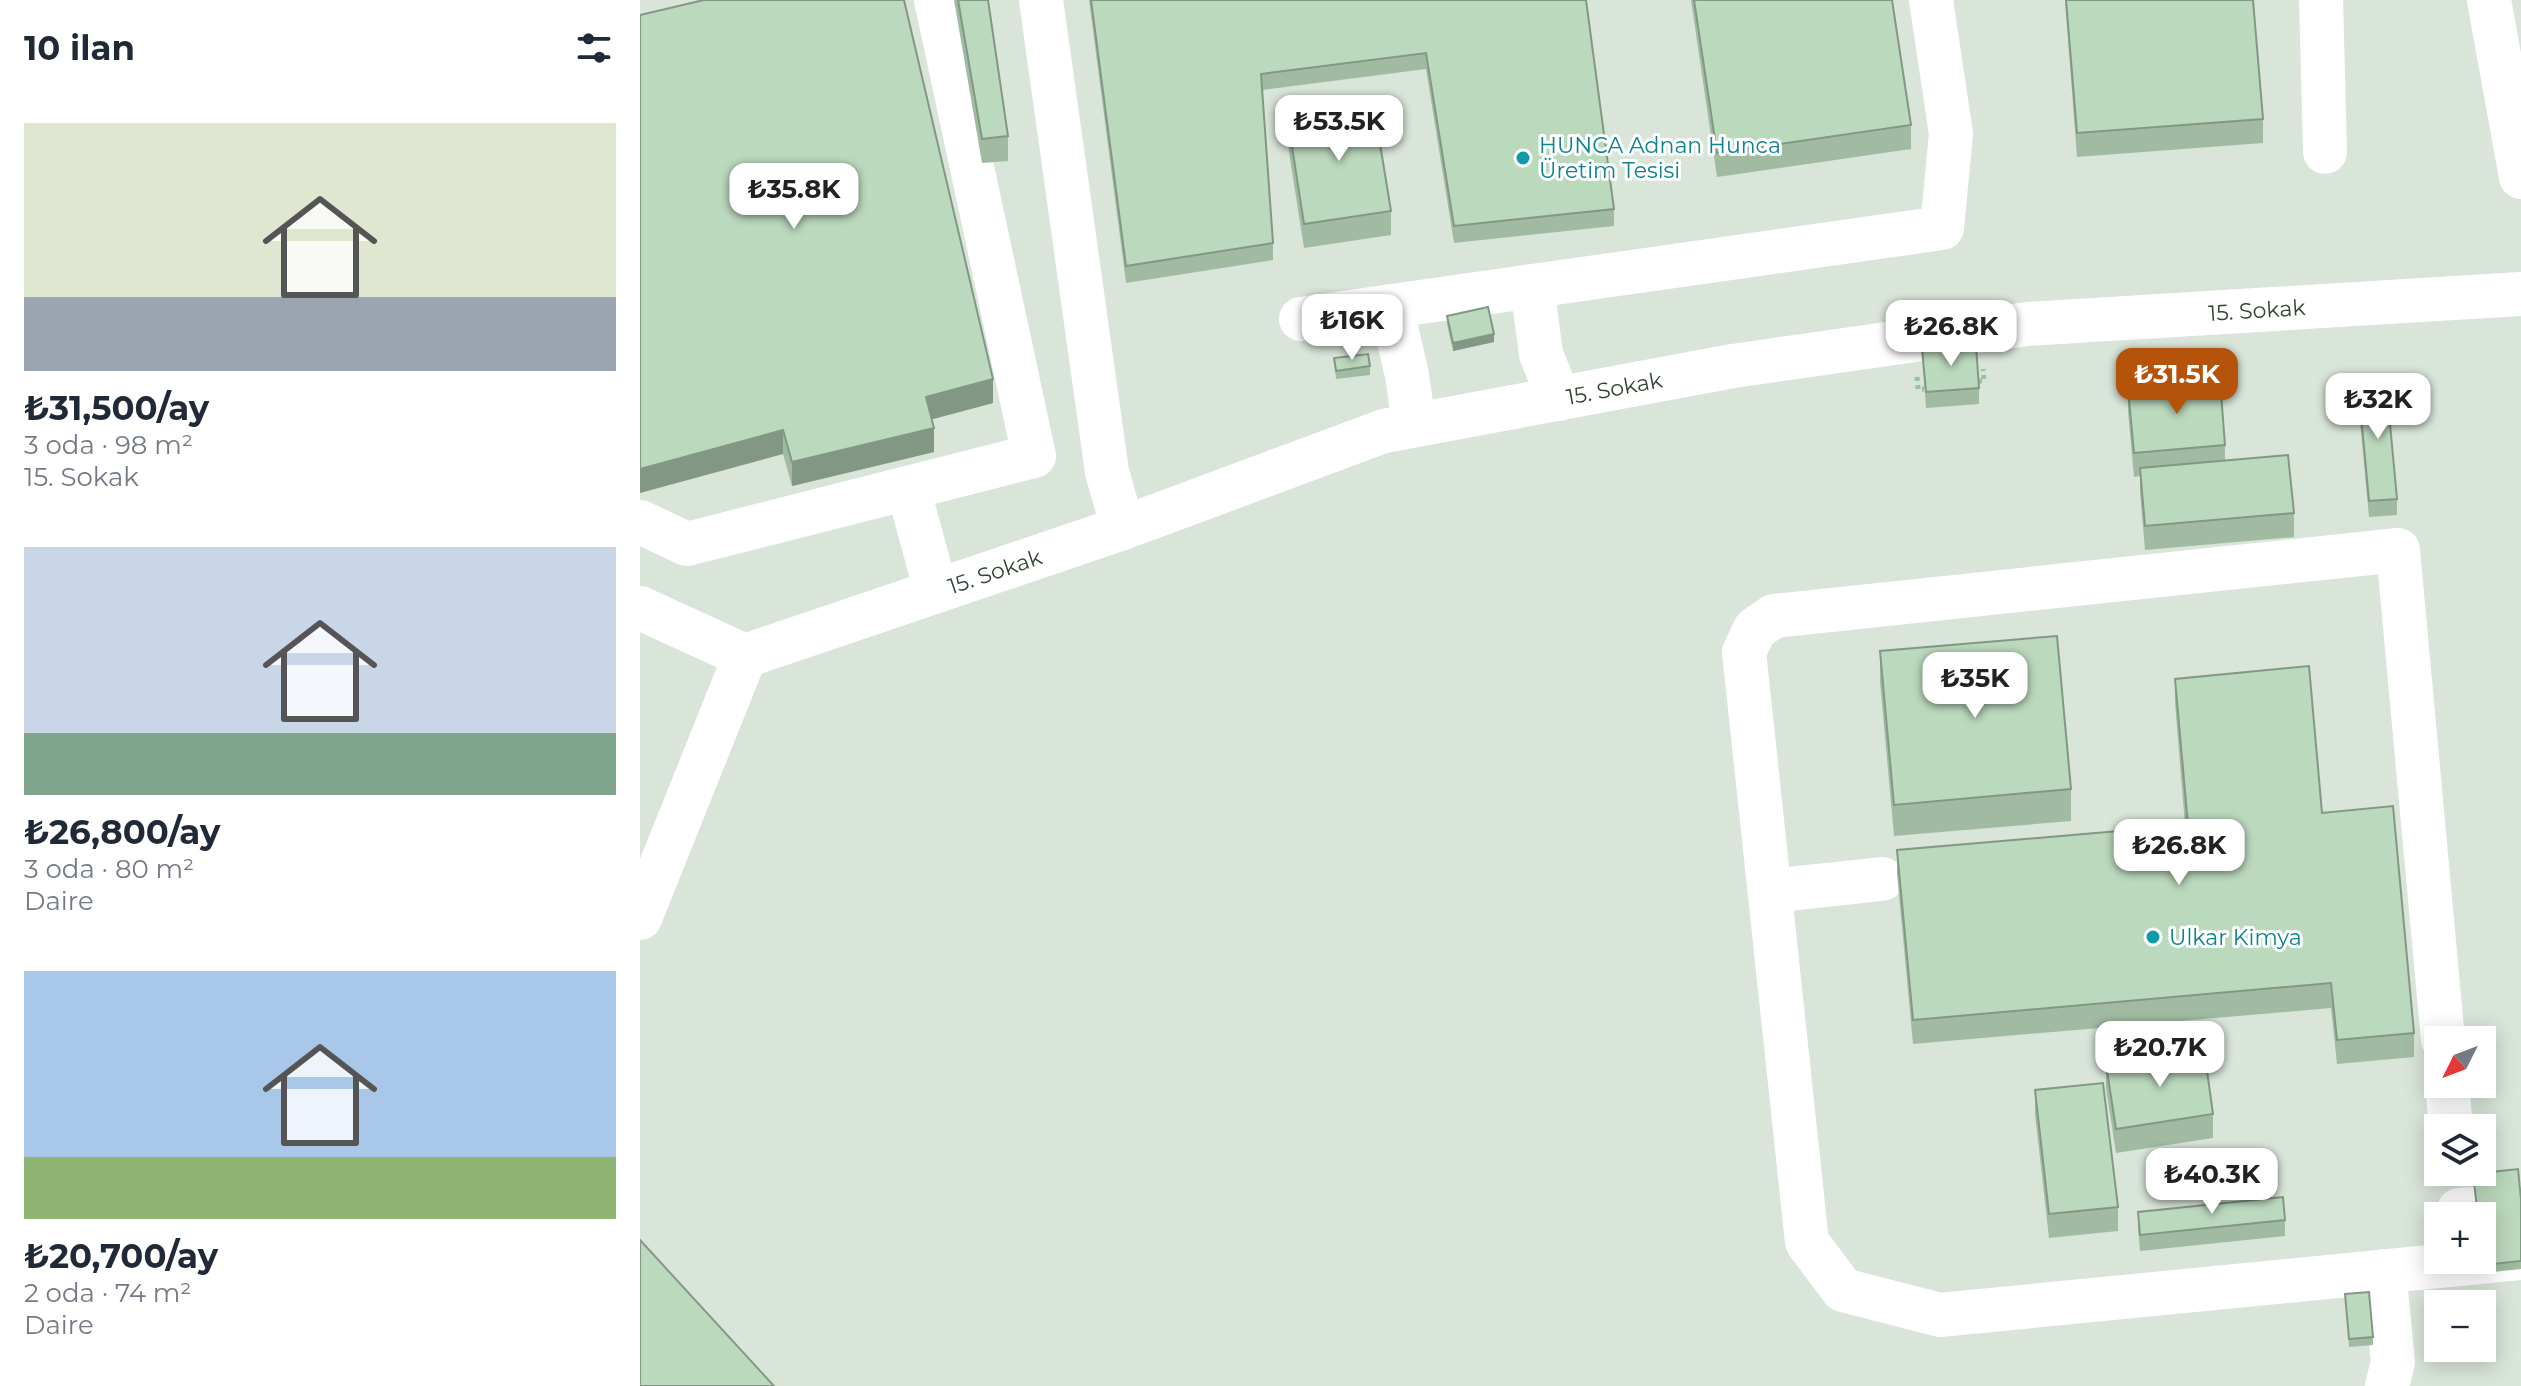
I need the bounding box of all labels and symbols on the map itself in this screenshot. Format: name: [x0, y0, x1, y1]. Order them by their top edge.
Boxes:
pin: ₺53.5K: [1274, 95, 1404, 163]
place label: HUNCA Adnan Hunca Üretim Tesisi: [1539, 132, 1781, 184]
marker: HUNCA Adnan Hunca Üretim Tesisi: [1514, 149, 1532, 167]
pin: ₺35.8K: [729, 163, 859, 231]
pin: ₺16K: [1305, 294, 1399, 362]
street label: 15. Sokak: [2207, 294, 2307, 326]
pin: ₺26.8K: [1886, 300, 2016, 368]
pin: ₺31.5K: [2112, 348, 2242, 416]
street label: 15. Sokak: [1564, 366, 1665, 410]
pin: ₺32K: [2331, 373, 2425, 441]
street label: 15. Sokak: [944, 543, 1046, 600]
pin: ₺35K: [1928, 652, 2022, 720]
pin: ₺26.8K: [2114, 819, 2244, 887]
place label: Ulkar Kimya: [2169, 924, 2302, 951]
marker: Ulkar Kimya: [2144, 928, 2162, 946]
pin: ₺20.7K: [2095, 1021, 2225, 1089]
north arrow: [2424, 1026, 2496, 1098]
pin: ₺40.3K: [2147, 1148, 2277, 1216]

